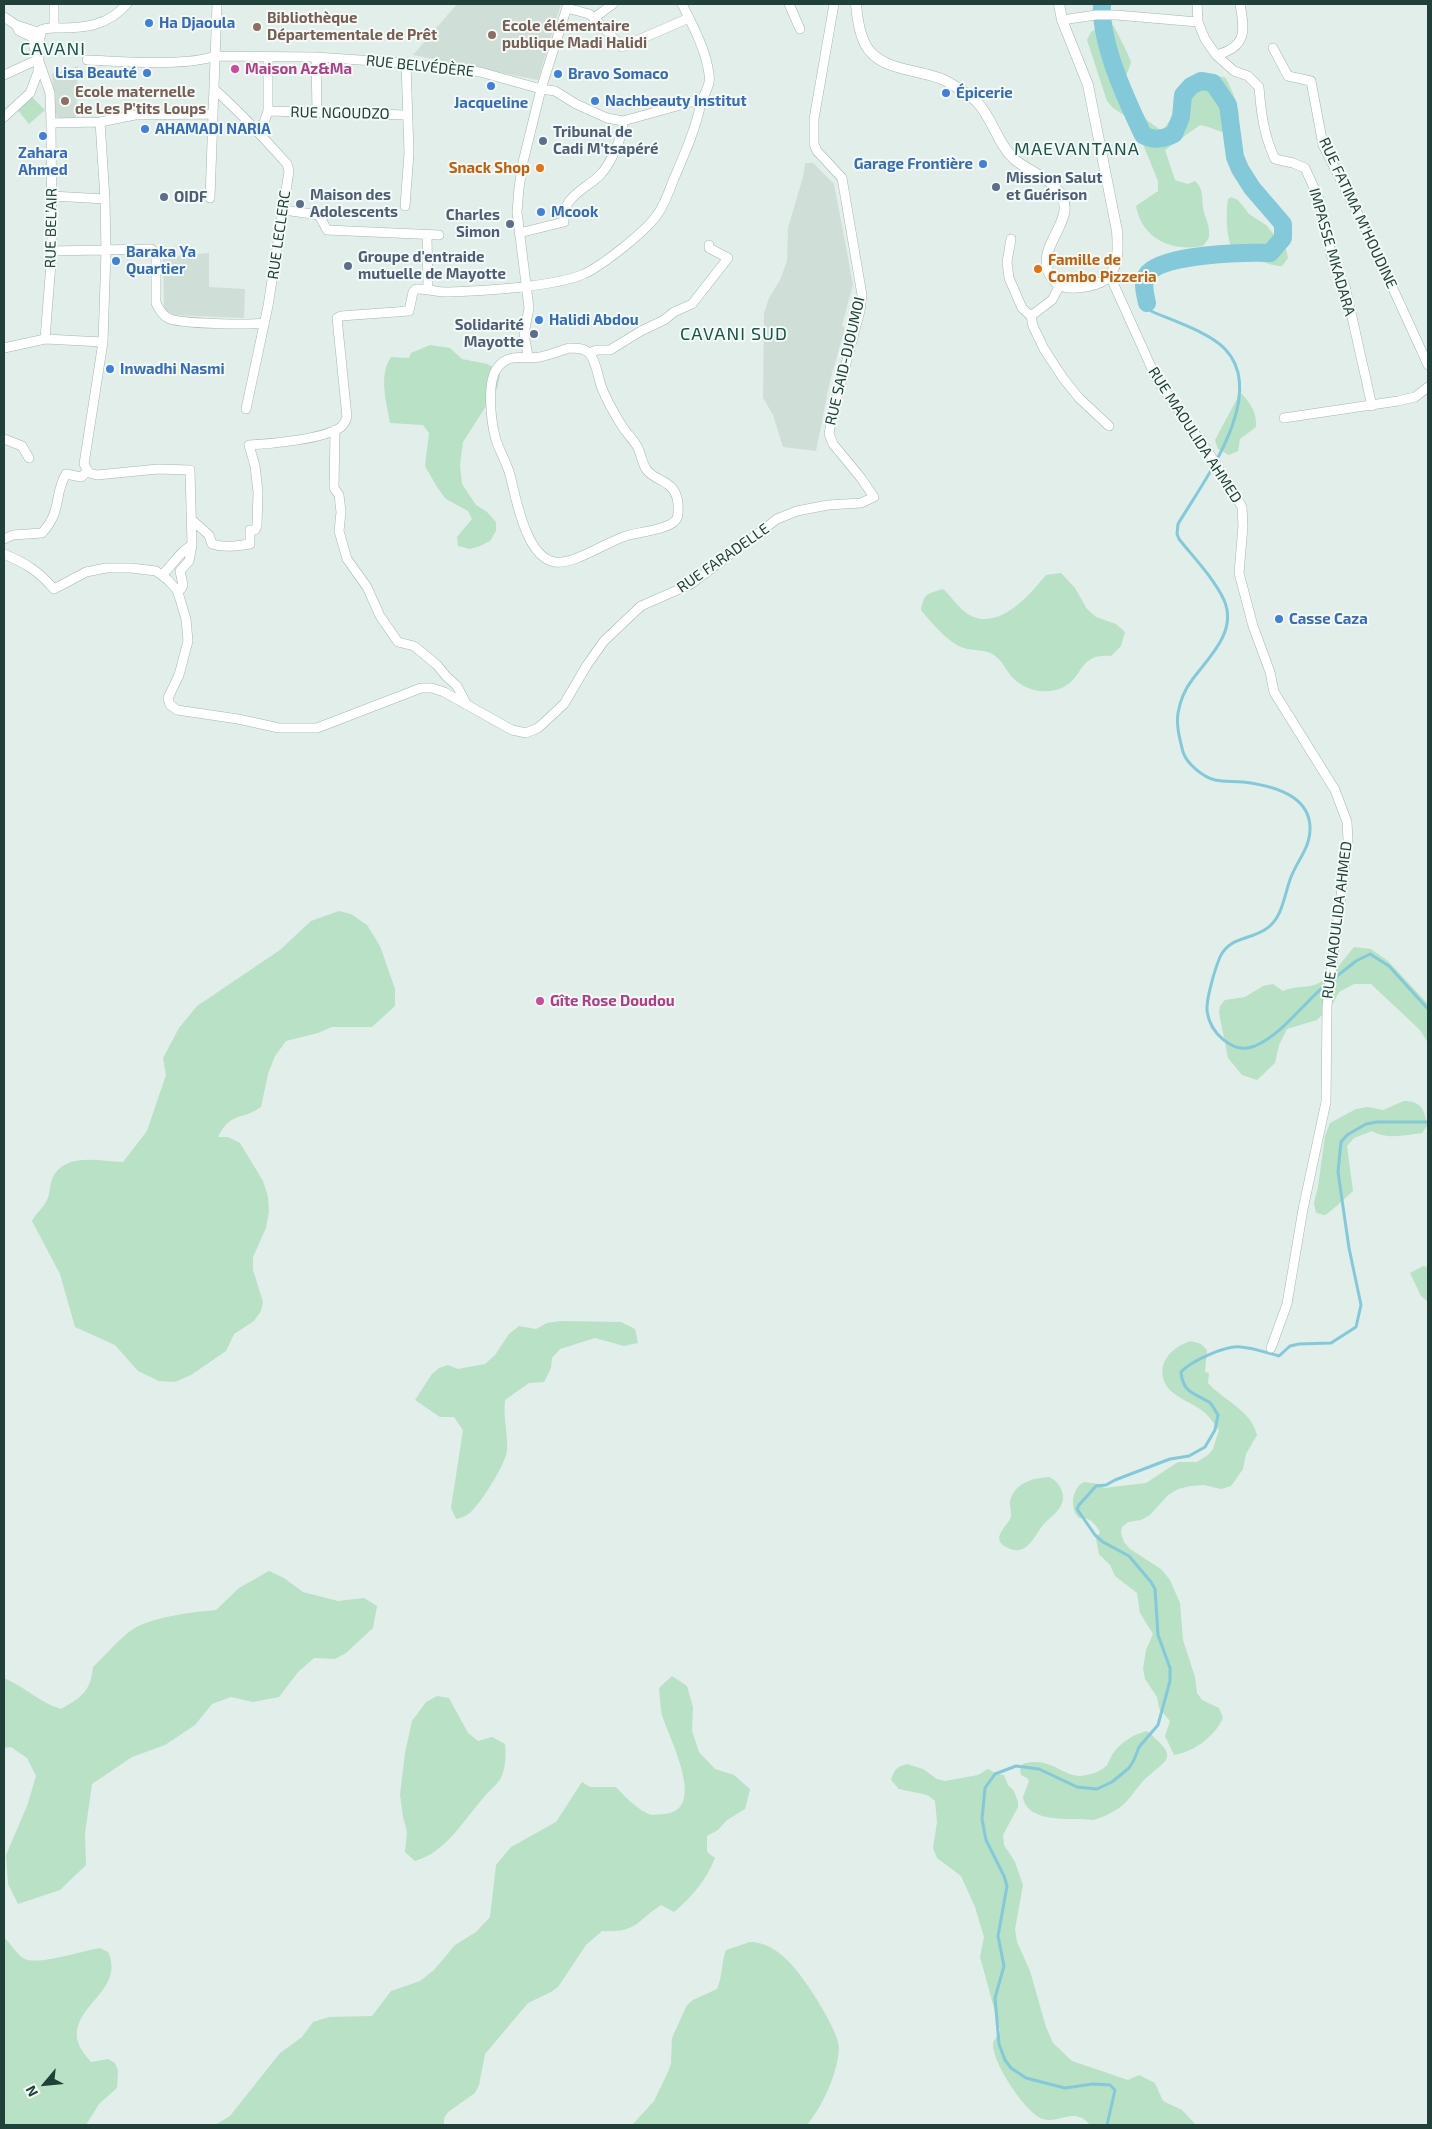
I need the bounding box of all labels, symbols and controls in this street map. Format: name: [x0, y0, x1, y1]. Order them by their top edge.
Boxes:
place label: Bibliothèque Départementale de Prêt: [267, 9, 437, 44]
place label: Ha Djaoula: [159, 14, 235, 32]
marker: Ha Djaoula: [143, 17, 155, 29]
place label: Ecole élémentaire publique Madi Halidi: [502, 17, 647, 52]
marker: Bibliothèque Départementale de Prêt: [251, 21, 263, 33]
marker: Ecole élémentaire publique Madi Halidi: [486, 29, 498, 41]
district label: CAVANI: [19, 38, 87, 60]
street label: RUE BELVÉDÈRE: [365, 51, 475, 81]
place label: Maison Az&Ma: [245, 60, 352, 78]
marker: Maison Az&Ma: [229, 63, 241, 75]
place label: Lisa Beauté: [55, 64, 137, 82]
place label: Bravo Somaco: [568, 65, 669, 83]
marker: Lisa Beauté: [141, 67, 153, 79]
marker: Bravo Somaco: [552, 68, 564, 80]
marker: Jacqueline: [485, 80, 497, 92]
place label: Ecole maternelle de Les P'tits Loups: [75, 83, 206, 118]
place label: Épicerie: [956, 84, 1013, 102]
marker: Épicerie: [940, 87, 952, 99]
place label: Nachbeauty Institut: [605, 92, 747, 110]
place label: Jacqueline: [454, 94, 528, 112]
marker: Ecole maternelle de Les P'tits Loups: [59, 95, 71, 107]
marker: Nachbeauty Institut: [589, 95, 601, 107]
street label: RUE NGOUDZO: [290, 103, 390, 123]
place label: AHAMADI NARIA: [155, 120, 271, 138]
marker: AHAMADI NARIA: [139, 123, 151, 135]
place label: Tribunal de Cadi M'tsapéré: [553, 123, 658, 158]
marker: Zahara Ahmed: [37, 130, 49, 142]
marker: Tribunal de Cadi M'tsapéré: [537, 135, 549, 147]
street label: RUE FATIMA M'HOUDINE: [1315, 135, 1401, 291]
district label: MAEVANTANA: [1013, 138, 1141, 160]
place label: Zahara Ahmed: [18, 144, 68, 179]
place label: Garage Frontière: [854, 155, 973, 173]
marker: Garage Frontière: [977, 158, 989, 170]
place label: Snack Shop: [449, 159, 530, 177]
marker: Snack Shop: [534, 162, 546, 174]
place label: Mission Salut et Guérison: [1006, 169, 1102, 204]
marker: Mission Salut et Guérison: [990, 181, 1002, 193]
place label: Maison des Adolescents: [310, 186, 398, 221]
street label: IMPASSE MKADARA: [1305, 186, 1359, 318]
street label: RUE BEL’AIR: [41, 188, 61, 268]
place label: OIDF: [174, 188, 207, 206]
street label: RUE LECLERC: [264, 189, 294, 281]
marker: OIDF: [158, 191, 170, 203]
marker: Maison des Adolescents: [294, 198, 306, 210]
place label: Mcook: [551, 203, 598, 221]
place label: Charles Simon: [446, 206, 500, 241]
marker: Mcook: [535, 206, 547, 218]
marker: Charles Simon: [504, 218, 516, 230]
place label: Baraka Ya Quartier: [126, 243, 196, 278]
place label: Groupe d'entraide mutuelle de Mayotte: [358, 248, 506, 283]
place label: Famille de Combo Pizzeria: [1048, 251, 1157, 286]
marker: Baraka Ya Quartier: [110, 255, 122, 267]
marker: Groupe d'entraide mutuelle de Mayotte: [342, 260, 354, 272]
marker: Famille de Combo Pizzeria: [1032, 263, 1044, 275]
street label: RUE SAID-DJOUMOI: [821, 295, 869, 427]
place label: Halidi Abdou: [549, 311, 639, 329]
marker: Halidi Abdou: [533, 314, 545, 326]
place label: Solidarité Mayotte: [455, 316, 524, 351]
district label: CAVANI SUD: [679, 323, 789, 345]
marker: Solidarité Mayotte: [528, 328, 540, 340]
place label: Inwadhi Nasmi: [120, 360, 225, 378]
marker: Inwadhi Nasmi: [104, 363, 116, 375]
street label: RUE MAOULIDA AHMED: [1144, 364, 1246, 506]
street label: RUE FARADELLE: [673, 520, 773, 596]
place label: Casse Caza: [1289, 610, 1368, 628]
marker: Casse Caza: [1273, 613, 1285, 625]
street label: RUE MAOULIDA AHMED: [1318, 840, 1356, 1000]
place label: Gîte Rose Doudou: [550, 992, 675, 1010]
marker: Gîte Rose Doudou: [534, 995, 546, 1007]
north arrow: [20, 2059, 70, 2109]
text: N: [21, 2083, 41, 2100]

